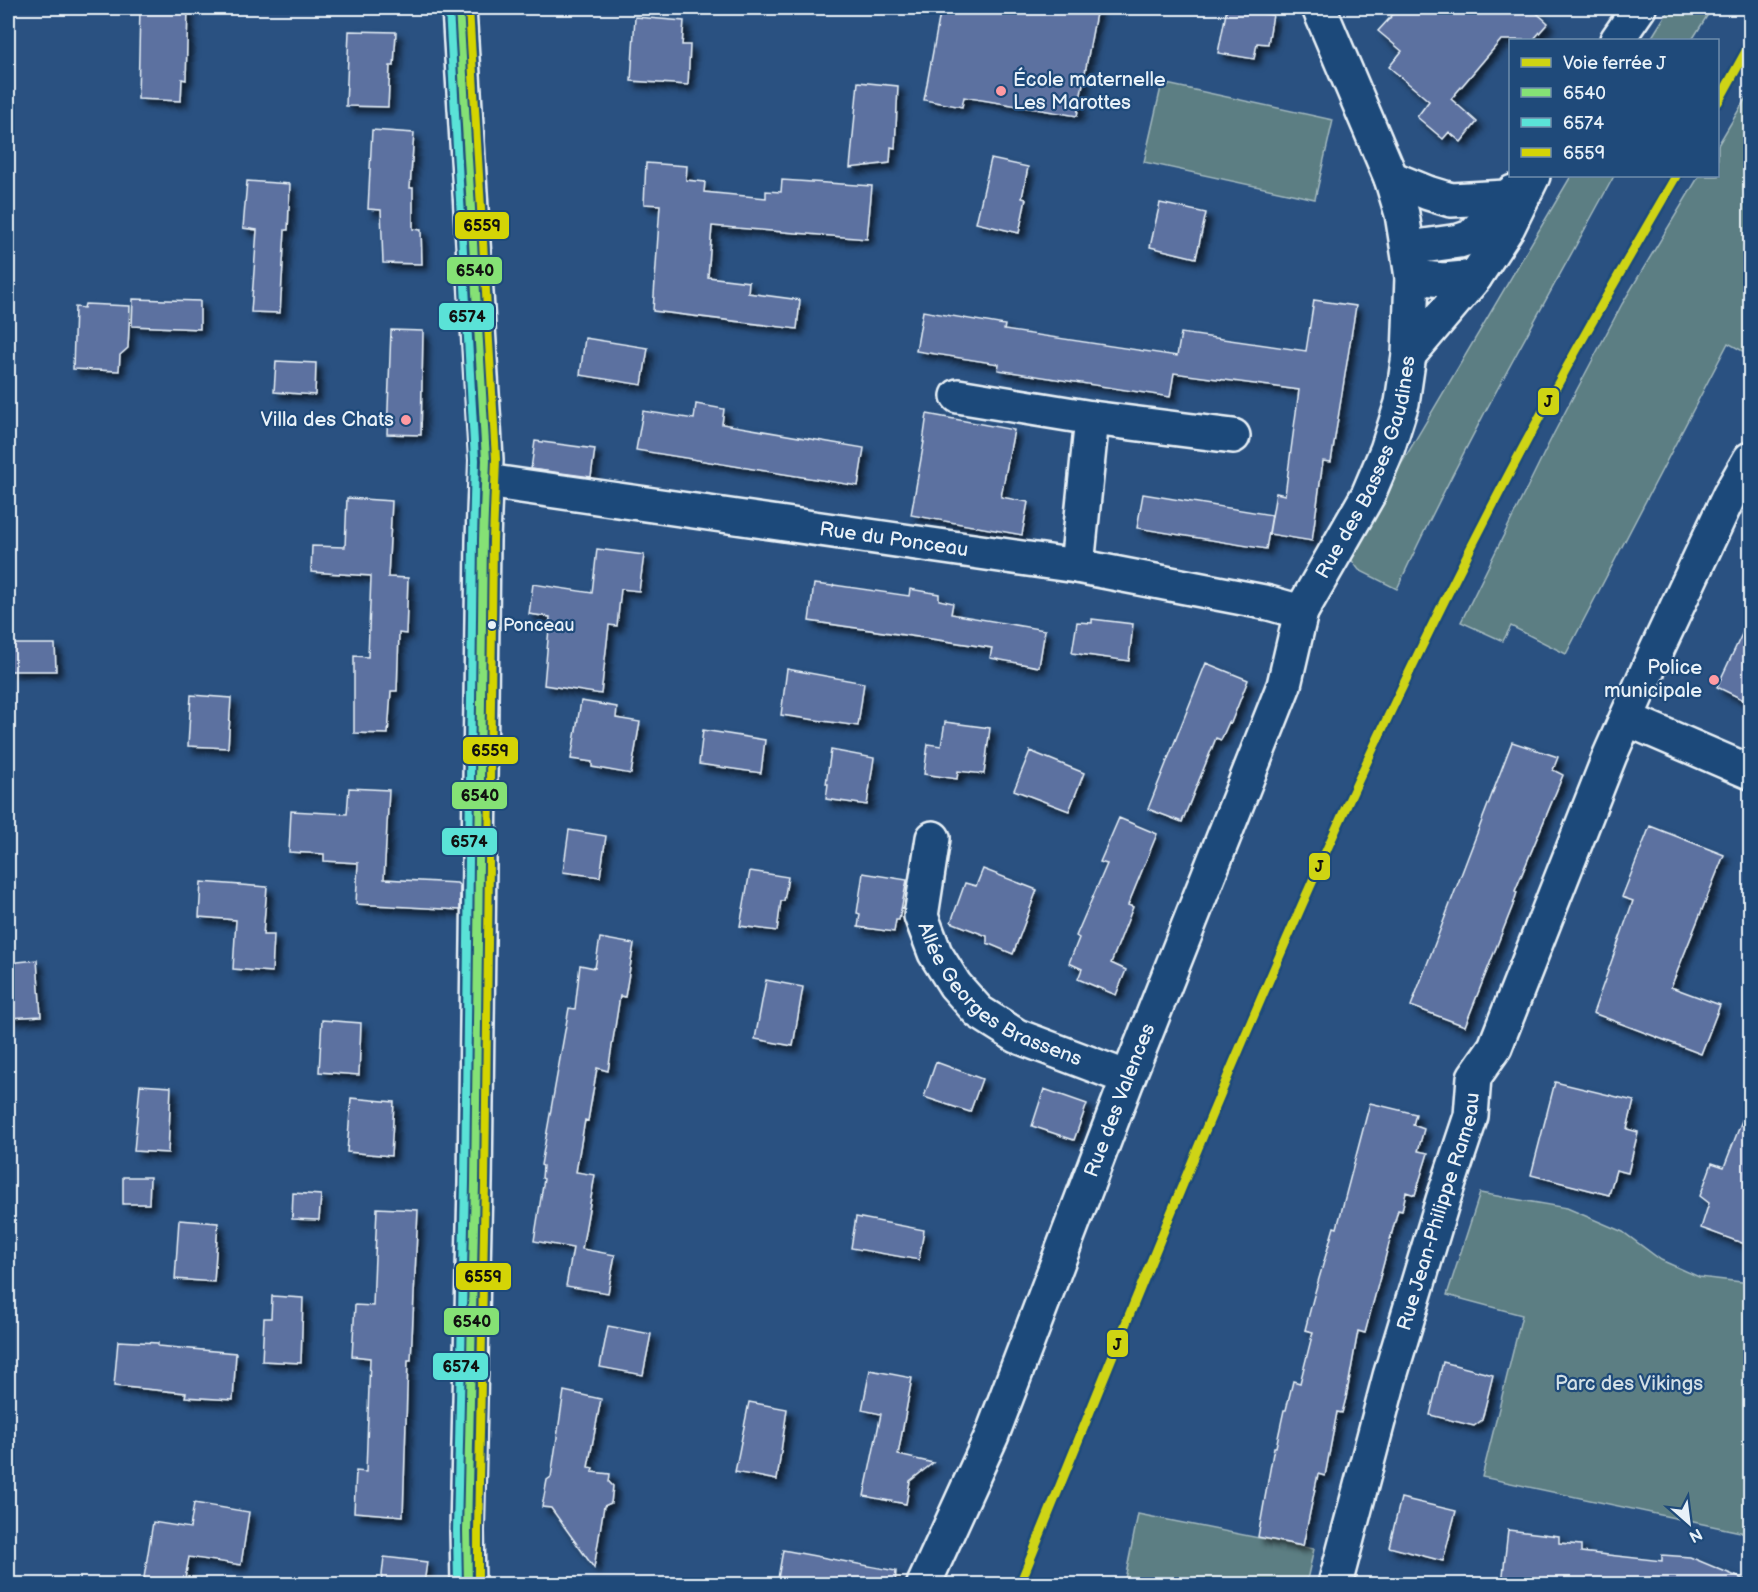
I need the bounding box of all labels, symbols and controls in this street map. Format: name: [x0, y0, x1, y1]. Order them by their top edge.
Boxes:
legend: [1509, 39, 1719, 177]
text: Voie ferrée J: [1563, 53, 1666, 74]
place label: École maternelle Les Marottes: [1013, 67, 1166, 115]
text: 6540: [1563, 83, 1606, 104]
marker: École maternelle Les Marottes: [994, 84, 1008, 98]
text: 6574: [1563, 113, 1604, 134]
text: 6559: [1563, 143, 1605, 164]
line badge: 6559: [454, 211, 510, 240]
text: 6559: [463, 217, 501, 236]
line badge: 6540: [446, 256, 503, 285]
text: 6540: [456, 262, 494, 281]
line badge: 6574: [438, 302, 495, 331]
text: 6574: [448, 308, 486, 327]
street label: Rue des Basses Gaudines: [1311, 354, 1421, 583]
line badge: J: [1537, 387, 1560, 416]
text: J: [1544, 393, 1553, 412]
place label: Villa des Chats: [260, 408, 394, 432]
marker: Villa des Chats: [399, 413, 413, 427]
street label: Rue du Ponceau: [818, 517, 970, 562]
place label: Ponceau: [503, 615, 574, 636]
marker: Ponceau: [486, 619, 498, 631]
place label: Police municipale: [1604, 656, 1702, 703]
marker: Police municipale: [1707, 673, 1721, 687]
line badge: 6559: [462, 736, 519, 765]
text: 6559: [471, 742, 509, 761]
line badge: 6540: [451, 781, 508, 810]
text: 6540: [461, 787, 499, 806]
line badge: 6574: [441, 827, 498, 856]
text: 6574: [450, 833, 488, 852]
line badge: J: [1308, 852, 1331, 881]
text: J: [1315, 858, 1324, 877]
street label: Allée Georges Brassens: [912, 919, 1085, 1071]
street label: Rue des Valences: [1079, 1020, 1160, 1181]
street label: Rue Jean-Philippe Rameau: [1392, 1092, 1485, 1334]
line badge: 6559: [455, 1262, 512, 1291]
text: 6559: [464, 1268, 502, 1287]
line badge: 6540: [443, 1307, 500, 1336]
text: 6540: [453, 1313, 491, 1332]
line badge: J: [1106, 1329, 1129, 1358]
text: J: [1113, 1336, 1122, 1355]
line badge: 6574: [432, 1352, 489, 1381]
text: 6574: [442, 1358, 480, 1377]
park label: Parc des Vikings: [1555, 1372, 1703, 1396]
north arrow: [1659, 1493, 1719, 1553]
text: N: [1686, 1524, 1705, 1546]

